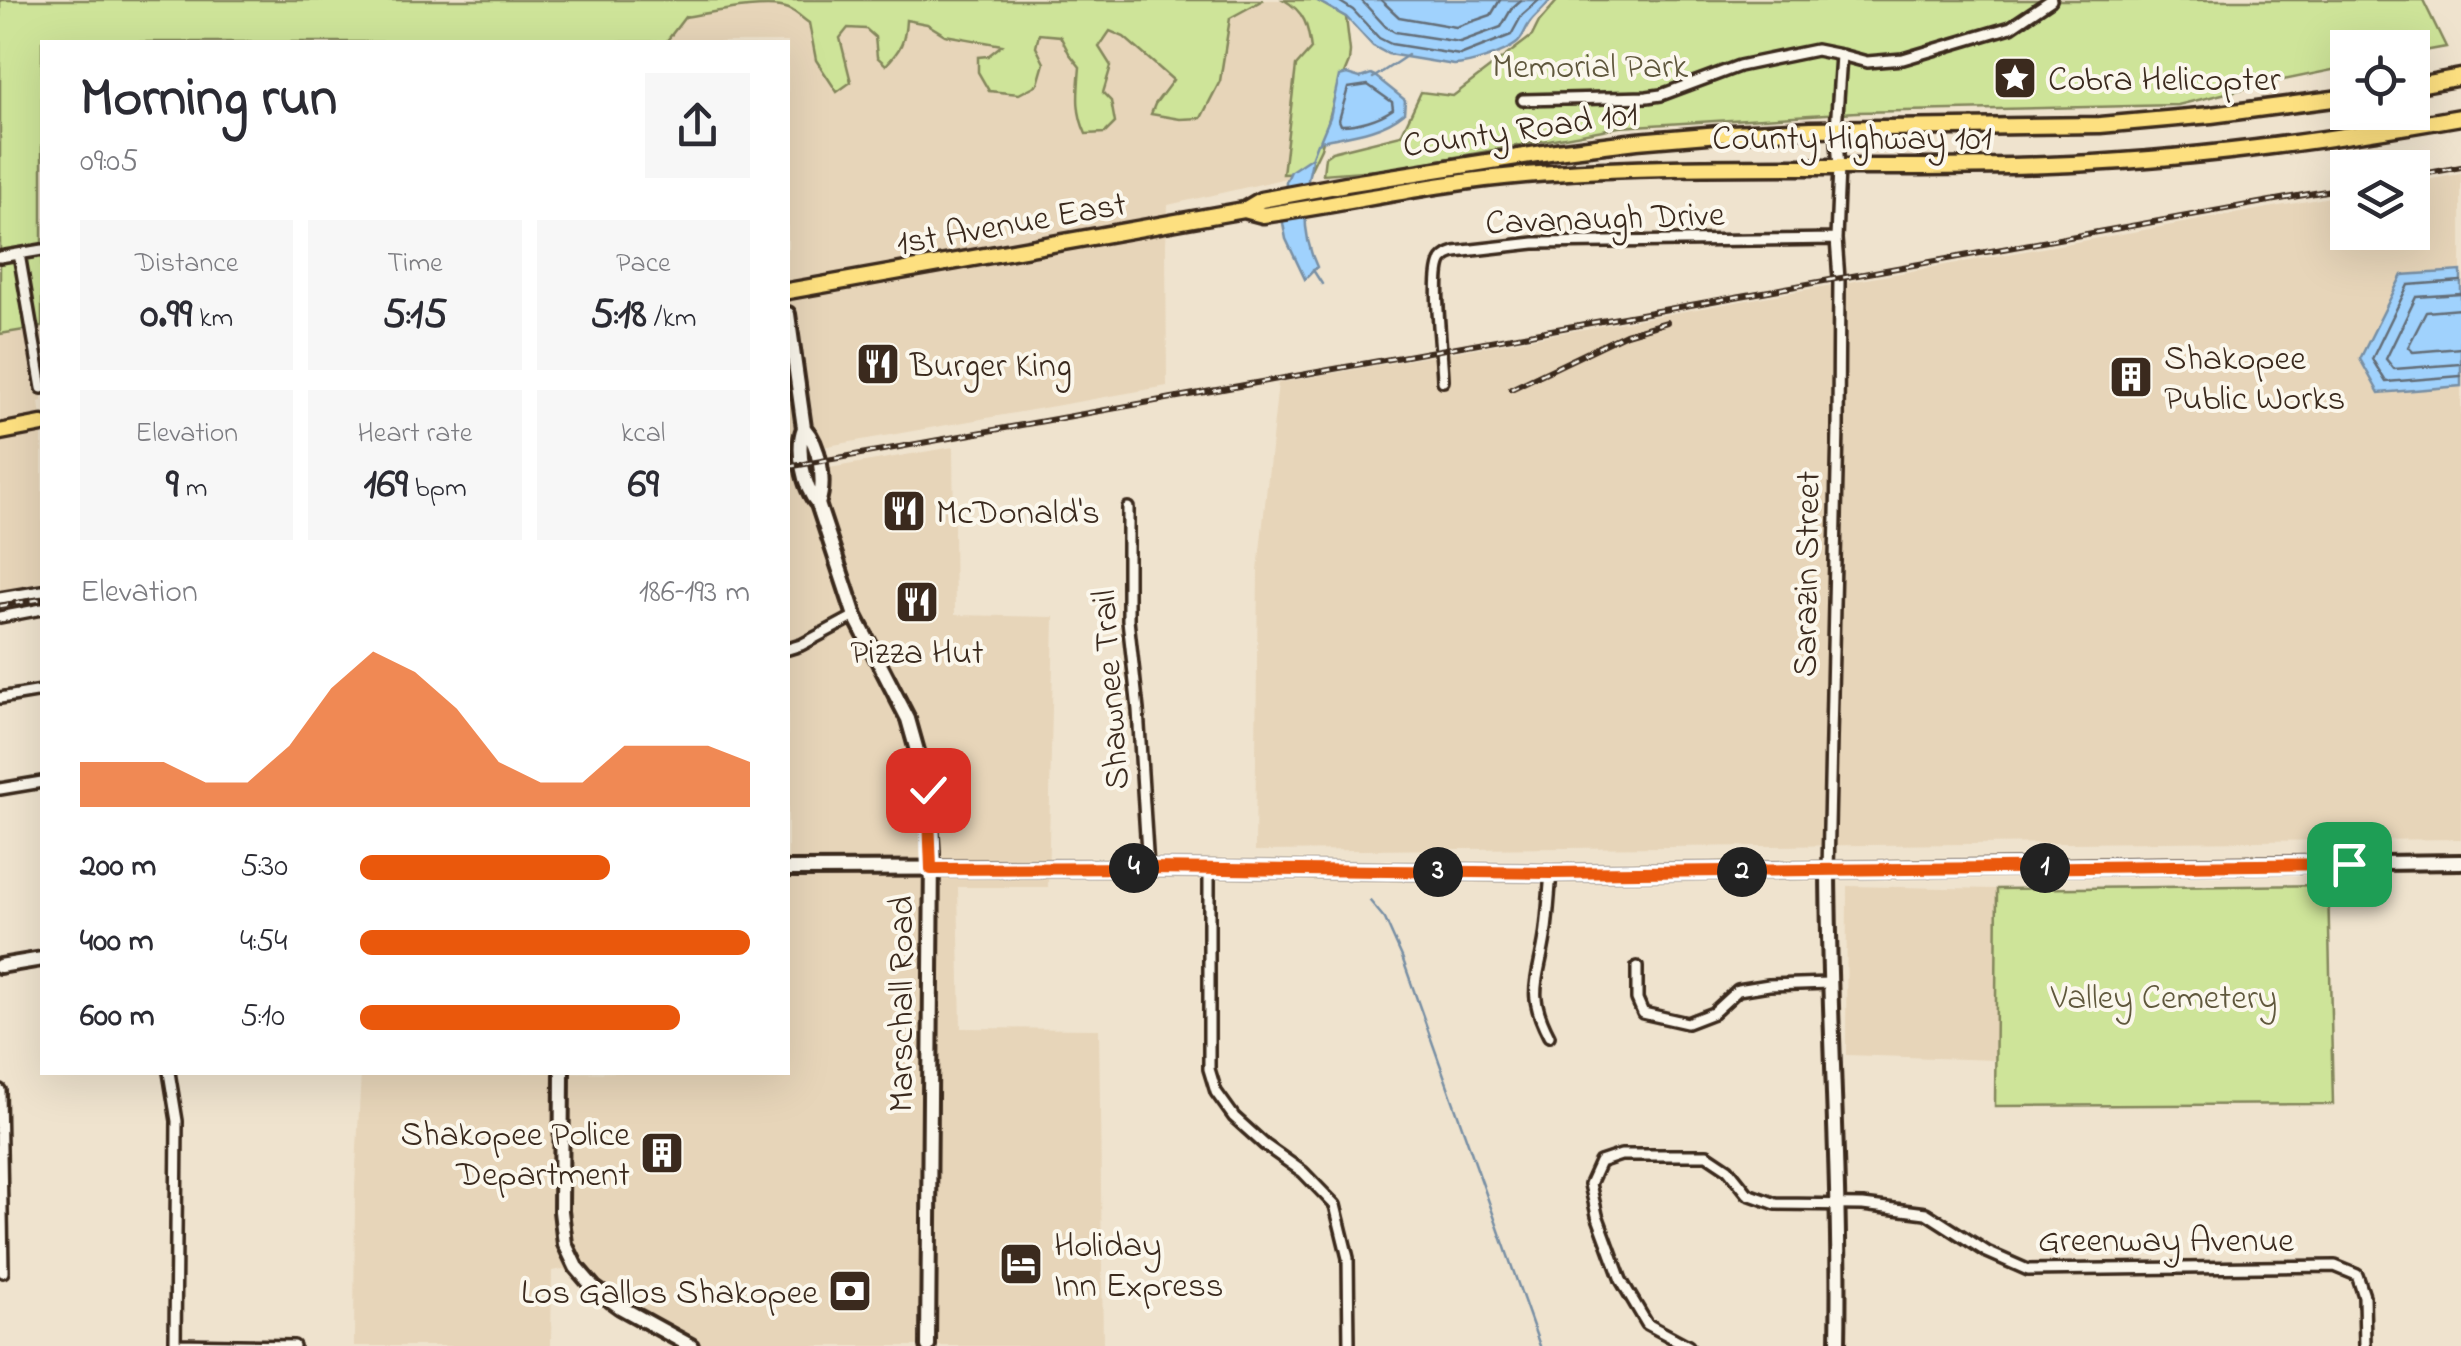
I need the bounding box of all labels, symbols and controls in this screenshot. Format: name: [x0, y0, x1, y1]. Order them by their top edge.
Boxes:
map controls: [2330, 30, 2430, 250]
button: locate: [2330, 30, 2430, 130]
park label: Memorial Park: [1492, 43, 1689, 94]
place icon: Cobra Helicopter: [1992, 55, 2038, 101]
place label: Cobra Helicopter: [2048, 56, 2281, 107]
text: Morning run: [80, 61, 337, 141]
button: share: [645, 73, 750, 178]
street label: County Road 101: [1400, 90, 1641, 173]
street label: County Highway 101: [1712, 115, 1992, 166]
text: 09:05: [80, 139, 138, 186]
button: layers: [2330, 150, 2430, 250]
street label: 1st Avenue East: [893, 180, 1131, 271]
street label: Cavanaugh Drive: [1485, 191, 1726, 250]
text: Distance: [135, 244, 238, 285]
text: Time: [387, 244, 443, 285]
text: Pace: [616, 244, 671, 285]
text: 0.99: [140, 285, 192, 346]
text: 5:15: [383, 285, 447, 346]
text: 5:18: [590, 285, 647, 346]
text: km: [192, 299, 233, 340]
text: /km: [647, 299, 697, 340]
place label: Shakopee Public Works: [2164, 335, 2345, 426]
restaurant icon: Burger King: [855, 341, 901, 387]
place label: Burger King: [909, 342, 1072, 393]
building icon: Shakopee Public Works: [2108, 354, 2154, 400]
text: Elevation: [135, 414, 238, 455]
text: Heart rate: [358, 414, 472, 455]
text: kcal: [621, 414, 666, 455]
text: 9: [166, 455, 179, 516]
text: 169: [363, 455, 408, 516]
text: 69: [628, 455, 659, 516]
text: m: [179, 469, 207, 510]
text: bpm: [408, 469, 467, 510]
street label: Sarazin Street: [1781, 470, 1836, 678]
restaurant icon: McDonald's: [881, 488, 927, 534]
place label: McDonald's: [936, 489, 1100, 540]
text: Elevation: [80, 570, 198, 617]
text: 186–193 m: [639, 570, 750, 617]
restaurant icon: Pizza Hut: [894, 579, 940, 625]
street label: Shawnee Trail: [1080, 588, 1145, 791]
place label: Pizza Hut: [850, 629, 984, 680]
pin: [886, 748, 971, 833]
icon: check: [901, 763, 956, 818]
pin: [2307, 822, 2392, 907]
icon: arrive: [2322, 837, 2377, 892]
pin: 4: [1109, 843, 1159, 893]
pin: 1: [2020, 843, 2070, 893]
text: 200 m: [80, 844, 156, 891]
text: 5:30: [240, 844, 288, 891]
text: 4: [1128, 847, 1140, 888]
pin: 3: [1413, 847, 1463, 897]
pin: 2: [1717, 847, 1767, 897]
text: 1: [2041, 847, 2049, 888]
text: 3: [1432, 851, 1444, 892]
text: 2: [1735, 851, 1749, 892]
street label: Marschall Road: [878, 896, 929, 1112]
text: 400 m: [80, 919, 154, 966]
text: 4:54: [240, 919, 287, 966]
park label: Valley Cemetery: [2050, 974, 2277, 1025]
text: 600 m: [80, 994, 155, 1041]
text: 5:10: [240, 994, 285, 1041]
place label: Shakopee Police Department: [401, 1111, 630, 1202]
building icon: Shakopee Police Department: [639, 1130, 685, 1176]
street label: Greenway Avenue: [2038, 1217, 2294, 1268]
place label: Holiday Inn Express: [1054, 1222, 1224, 1313]
hotel icon: Holiday Inn Express: [998, 1241, 1044, 1287]
bank icon: Los Gallos Shakopee: [827, 1268, 873, 1314]
place label: Los Gallos Shakopee: [521, 1269, 818, 1320]

